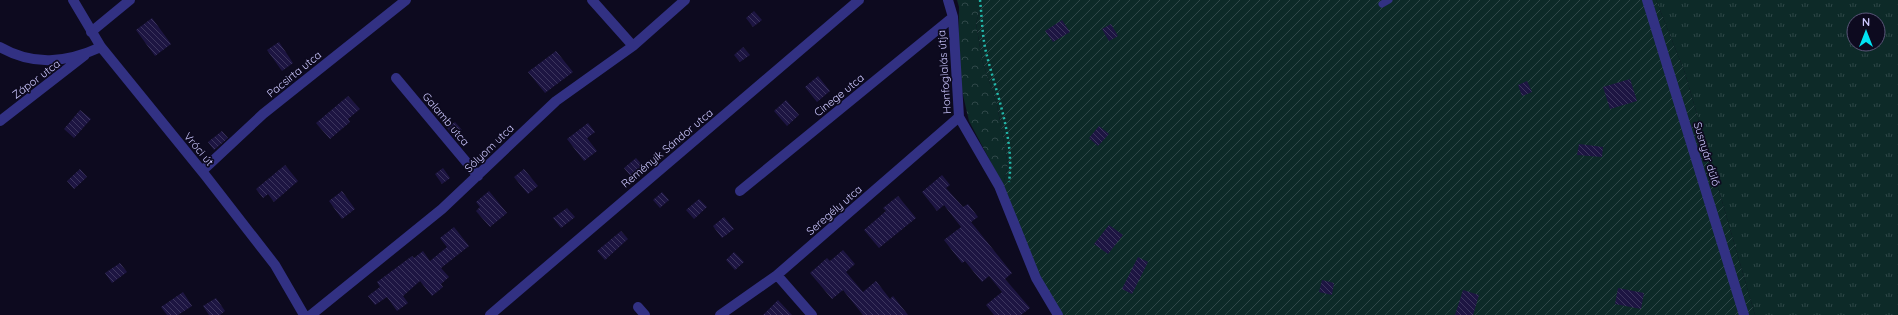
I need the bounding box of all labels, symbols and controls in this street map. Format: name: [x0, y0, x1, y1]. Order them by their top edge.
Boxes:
north arrow: [1846, 12, 1886, 52]
text: N: [1862, 15, 1870, 29]
street label: Honfoglalás útja: [934, 30, 954, 114]
street label: Pacsirta utca: [264, 48, 324, 100]
street label: Zápor utca: [9, 56, 63, 102]
street label: Cinege utca: [811, 71, 867, 119]
street label: Galamb utca: [420, 89, 472, 149]
street label: Reményik Sándor utca: [618, 105, 716, 191]
street label: Susnyár dűlő: [1691, 120, 1723, 188]
street label: Sólyom utca: [461, 121, 517, 175]
street label: Vróci út: [181, 130, 217, 169]
street label: Seregély utca: [803, 182, 865, 238]

